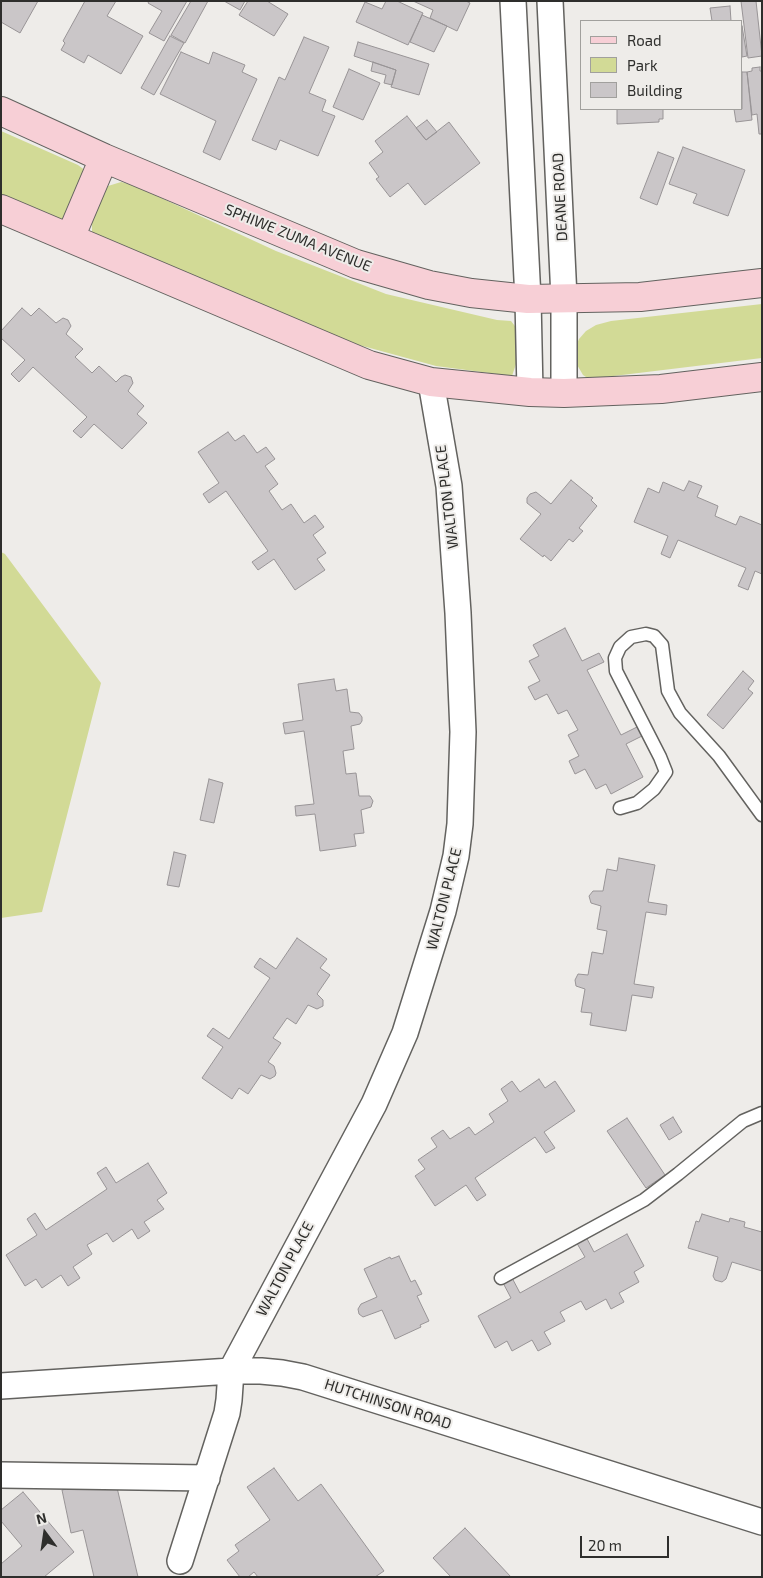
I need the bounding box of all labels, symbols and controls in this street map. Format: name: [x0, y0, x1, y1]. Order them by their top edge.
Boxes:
legend: [580, 20, 743, 110]
text: Road: [627, 31, 662, 49]
text: Park: [627, 56, 658, 74]
text: Building: [627, 81, 682, 99]
street label: DEANE ROAD: [549, 152, 571, 242]
street label: SPHIWE ZUMA AVENUE: [222, 200, 374, 276]
street label: WALTON PLACE: [432, 444, 462, 550]
street label: WALTON PLACE: [423, 846, 465, 952]
street label: WALTON PLACE: [252, 1219, 318, 1319]
street label: HUTCHINSON ROAD: [322, 1375, 454, 1433]
north arrow: [20, 1508, 70, 1558]
text: N: [34, 1508, 48, 1527]
scale bar: [583, 1526, 672, 1558]
text: 20 m: [588, 1536, 622, 1554]

